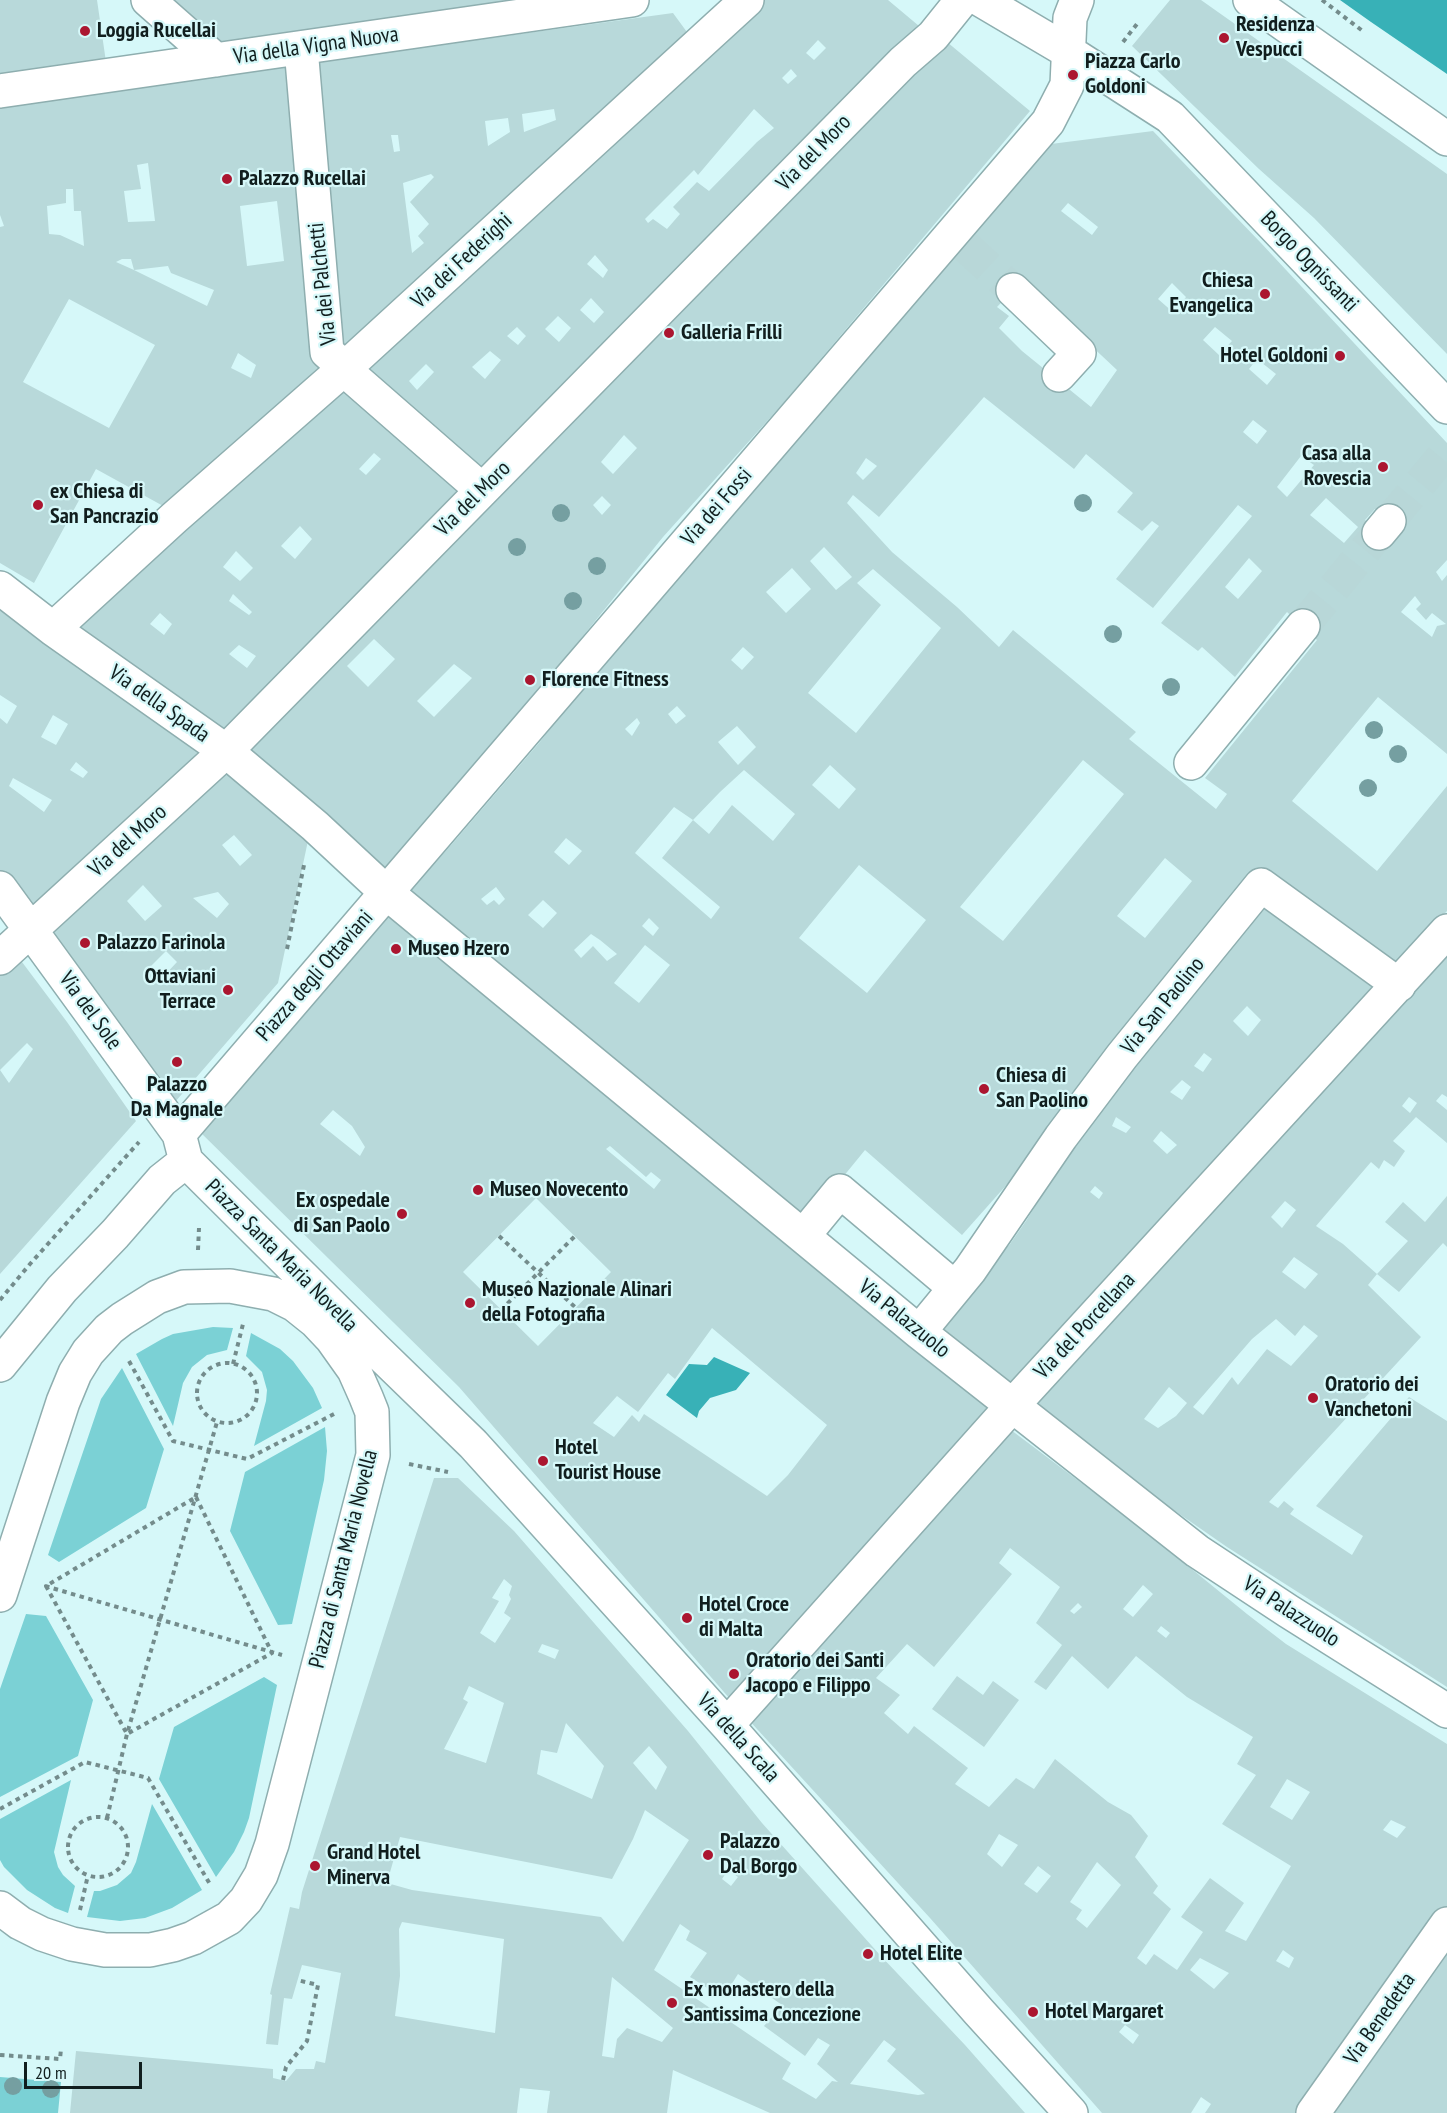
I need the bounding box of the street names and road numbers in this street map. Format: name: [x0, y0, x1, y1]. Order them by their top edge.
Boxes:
street label: Via della Vigna Nuova: [232, 21, 400, 71]
street label: Via del Moro: [771, 109, 857, 197]
street label: Borgo Ognissanti: [1254, 206, 1364, 318]
street label: Via dei Federighi: [406, 208, 518, 314]
street label: Via dei Palchetti: [303, 221, 343, 347]
street label: Via del Moro: [430, 456, 516, 542]
street label: Via dei Fossi: [676, 463, 758, 551]
street label: Via della Spada: [104, 660, 214, 748]
street label: Via del Moro: [84, 799, 172, 883]
street label: Piazza degli Ottaviani: [251, 905, 379, 1047]
street label: Via San Paolino: [1116, 952, 1210, 1060]
street label: Via del Sole: [53, 967, 127, 1055]
street label: Piazza Santa Maria Novella: [199, 1174, 363, 1338]
street label: Via del Porcellana: [1029, 1267, 1141, 1385]
street label: Via Palazzuolo: [853, 1274, 955, 1364]
street label: Piazza di Santa Maria Novella: [304, 1447, 384, 1671]
street label: Via Palazzuolo: [1238, 1571, 1344, 1653]
street label: Via della Scala: [691, 1688, 785, 1788]
street label: Via Benedetta: [1339, 1968, 1421, 2070]

